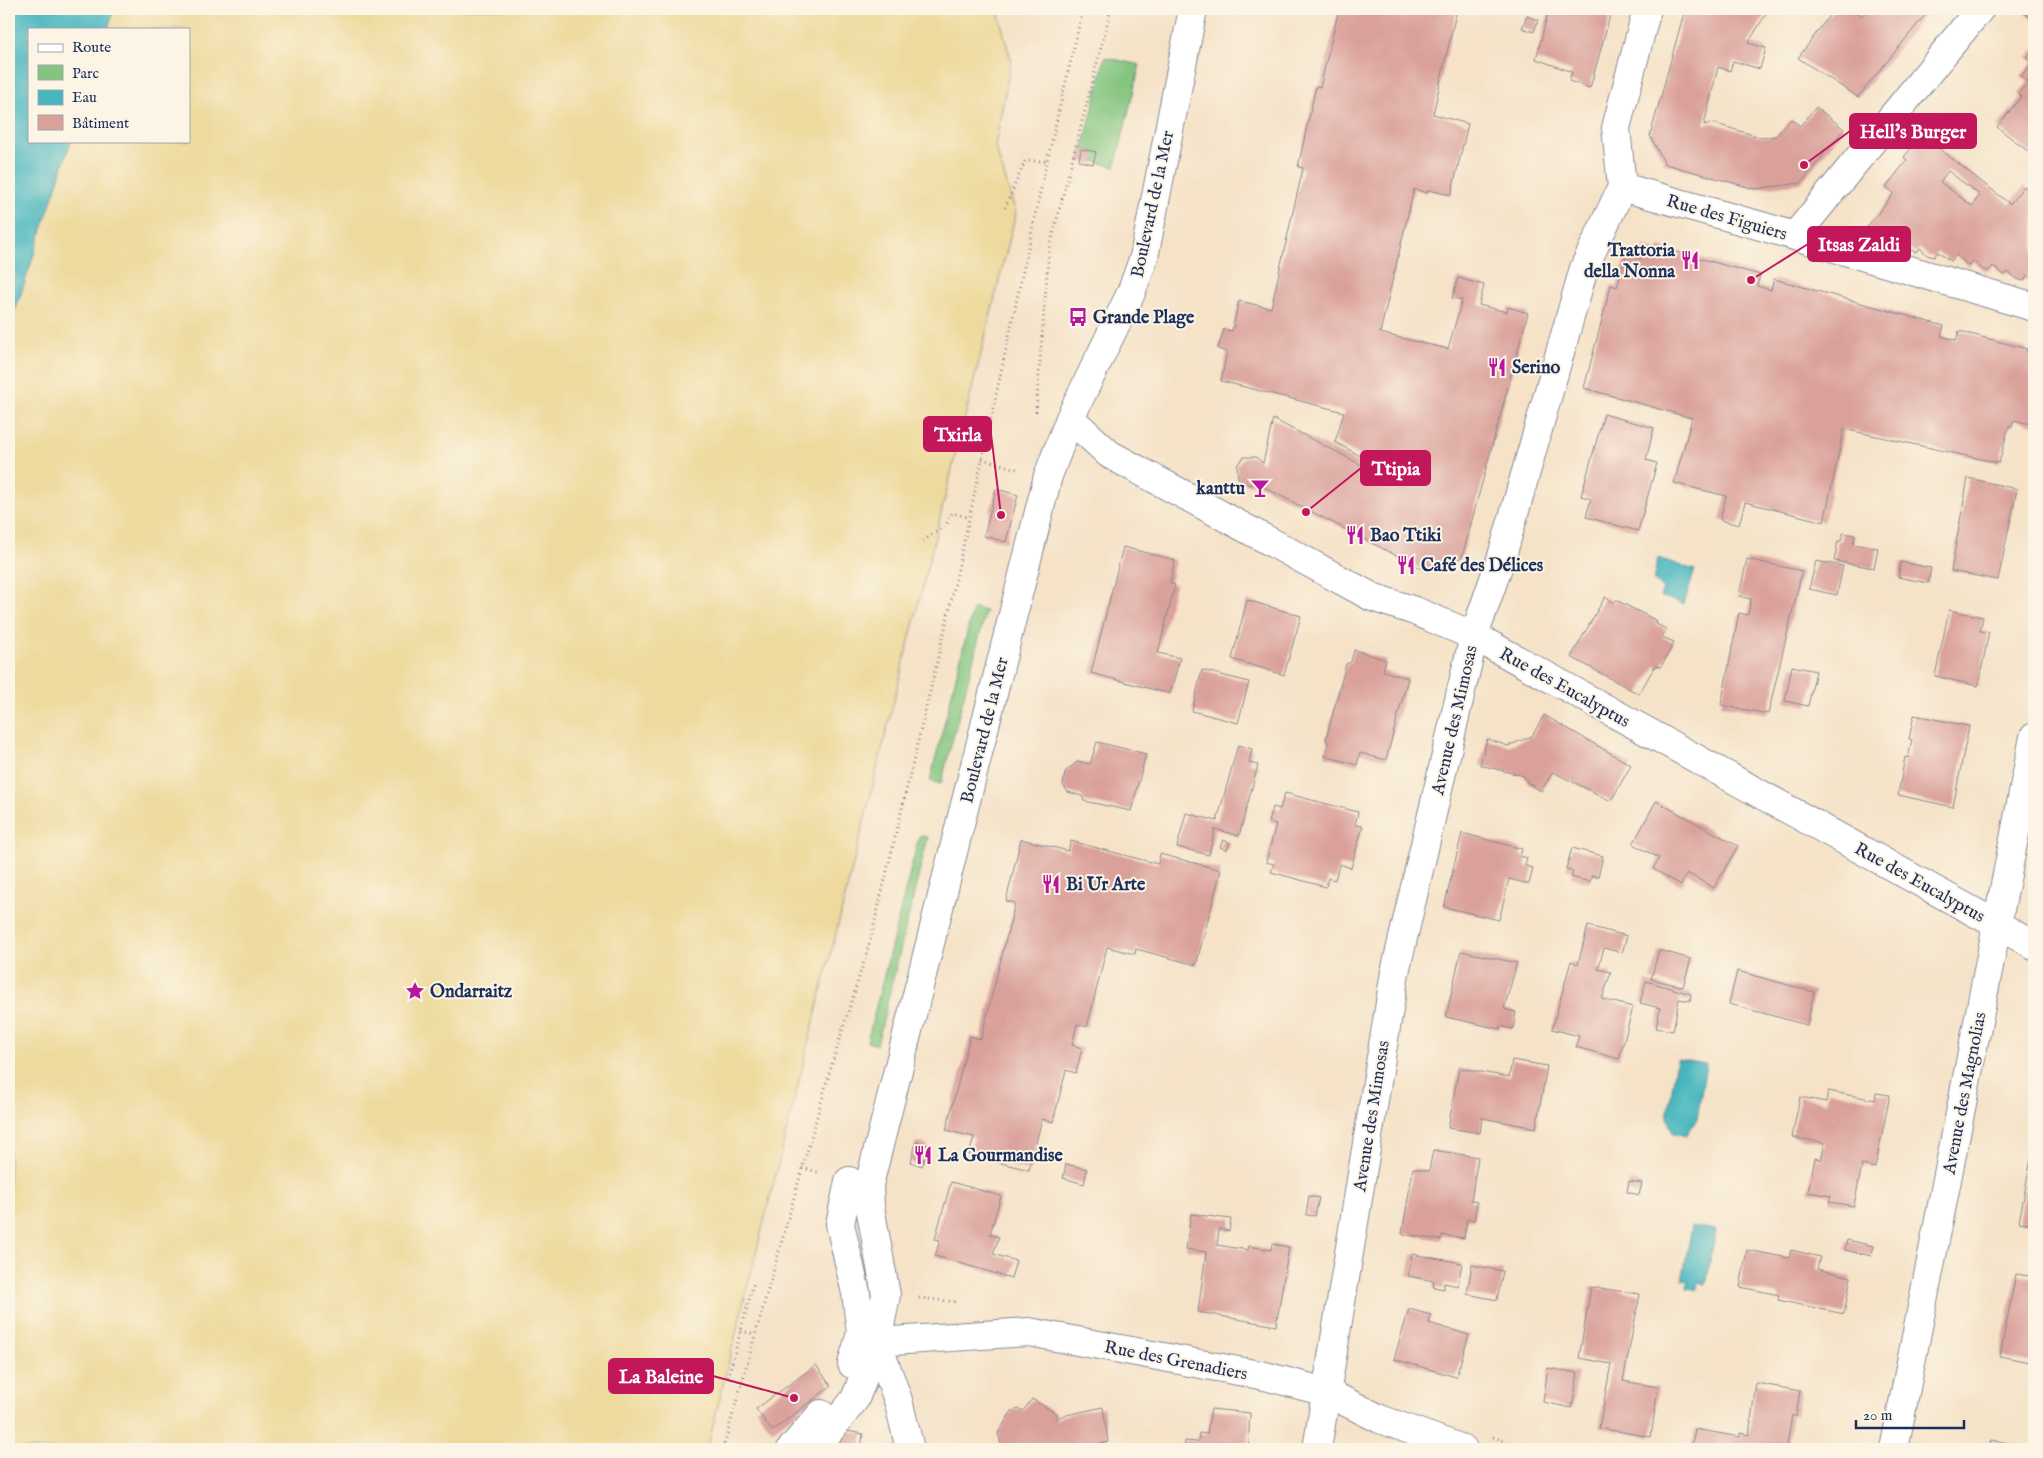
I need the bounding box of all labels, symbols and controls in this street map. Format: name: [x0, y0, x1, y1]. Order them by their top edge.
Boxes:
legend: [28, 28, 190, 142]
text: Route: [72, 38, 111, 57]
text: Parc: [72, 64, 99, 83]
text: Eau: [72, 88, 97, 107]
text: Bâtiment: [72, 114, 129, 133]
callout: Hell's Burger: [1850, 114, 1976, 148]
text: Hell's Burger: [1860, 121, 1967, 145]
street label: Boulevard de la Mer: [1127, 128, 1180, 280]
street label: Rue des Figuiers: [1664, 190, 1790, 247]
callout: Itsas Zaldi: [1808, 227, 1910, 261]
text: Itsas Zaldi: [1818, 234, 1900, 258]
place label: Trattoria della Nonna: [1584, 240, 1676, 284]
restaurant icon: Trattoria della Nonna: [1679, 249, 1701, 271]
bus stop icon: Grande Plage: [1067, 306, 1089, 328]
place label: Grande Plage: [1093, 307, 1195, 330]
restaurant icon: Serino: [1486, 356, 1508, 378]
place label: Serino: [1512, 357, 1561, 380]
callout: Txirla: [924, 417, 991, 451]
text: Txirla: [933, 424, 983, 448]
callout: Ttipia: [1361, 451, 1430, 485]
text: Ttipia: [1371, 458, 1421, 482]
bar icon: kanttu: [1249, 477, 1271, 499]
place label: kanttu: [1195, 478, 1246, 501]
restaurant icon: Bao Ttiki: [1344, 524, 1366, 546]
place label: Bao Ttiki: [1370, 525, 1442, 548]
restaurant icon: Café des Délices: [1395, 554, 1417, 576]
place label: Café des Délices: [1421, 555, 1544, 578]
street label: Avenue des Mimosas: [1427, 643, 1484, 798]
street label: Rue des Eucalyptus: [1495, 643, 1634, 734]
street label: Boulevard de la Mer: [956, 654, 1015, 806]
street label: Rue des Eucalyptus: [1850, 838, 1989, 929]
restaurant icon: Bi Ur Arte: [1040, 873, 1062, 895]
place label: Bi Ur Arte: [1066, 874, 1146, 897]
place icon: Ondarraitz: [404, 980, 426, 1002]
place label: Ondarraitz: [430, 981, 513, 1004]
street label: Avenue des Magnolias: [1938, 1010, 1992, 1177]
street label: Avenue des Mimosas: [1349, 1039, 1396, 1194]
restaurant icon: La Gourmandise: [912, 1144, 934, 1166]
place label: La Gourmandise: [938, 1145, 1063, 1168]
street label: Rue des Grenadiers: [1102, 1336, 1249, 1387]
callout: La Baleine: [609, 1359, 713, 1393]
text: La Baleine: [619, 1366, 703, 1390]
scale bar: [1856, 1398, 1963, 1430]
text: 20 m: [1863, 1406, 1893, 1425]

